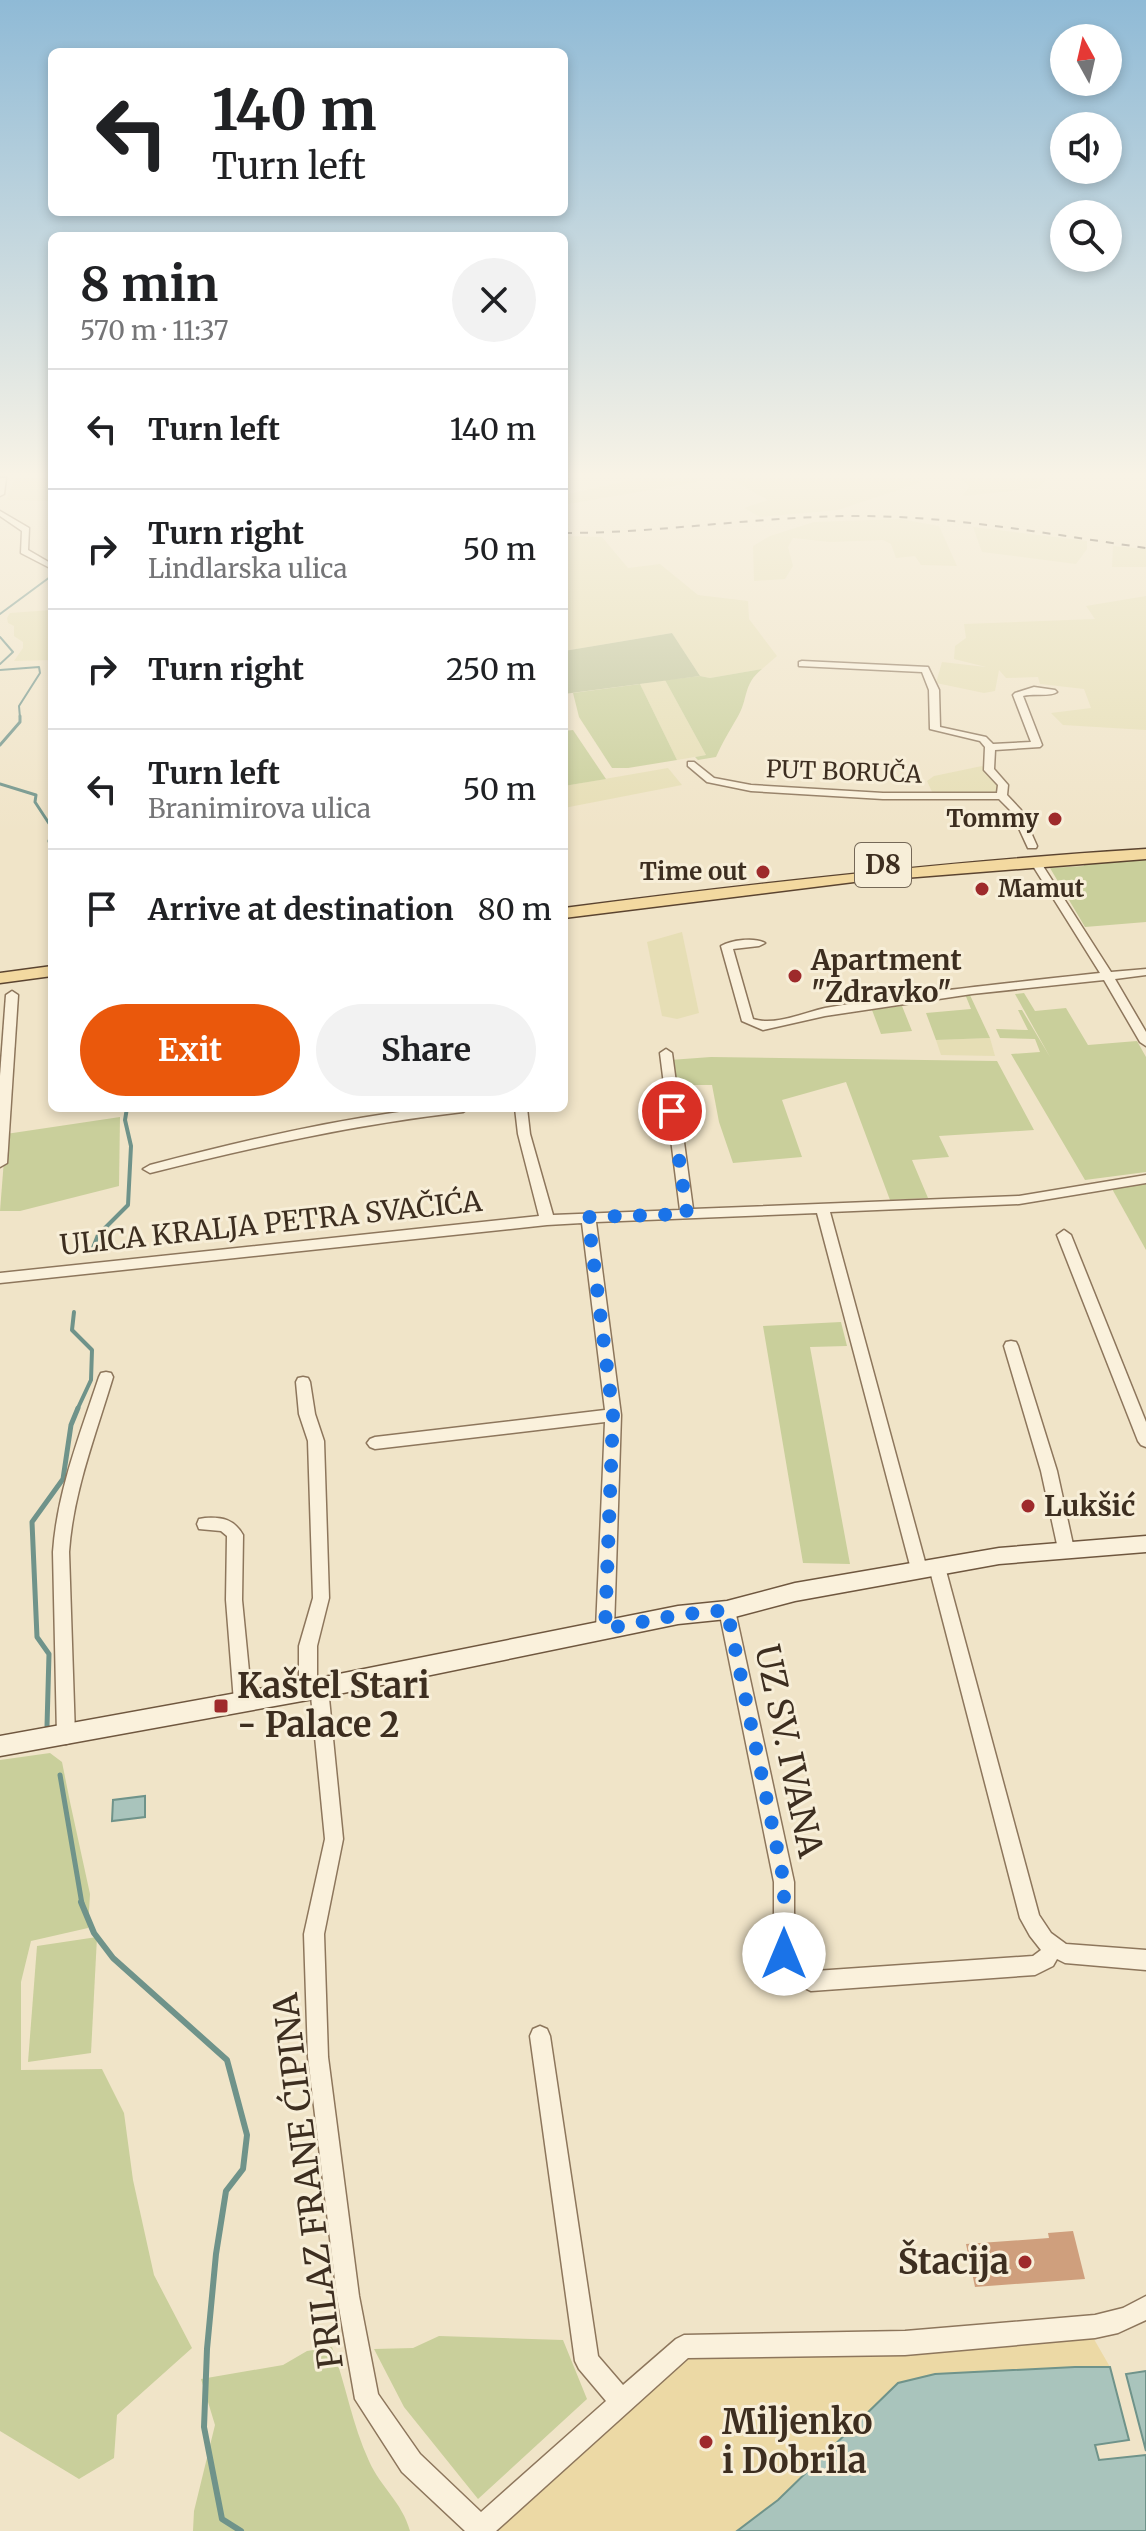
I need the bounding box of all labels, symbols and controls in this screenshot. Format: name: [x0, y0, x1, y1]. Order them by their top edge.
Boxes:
north arrow: [1050, 24, 1122, 96]
map controls: [1050, 24, 1122, 272]
text: 140 m: [212, 75, 377, 145]
icon: left: [80, 80, 184, 184]
button: sound: [1050, 112, 1122, 184]
text: Turn left: [212, 144, 366, 189]
button: search: [1050, 200, 1122, 272]
text: 8 min: [80, 254, 218, 314]
button: close: [452, 258, 536, 342]
text: 570 m · 11:37: [80, 314, 229, 347]
icon: left: [80, 407, 124, 451]
text: Turn left: [148, 410, 280, 448]
text: 140 m: [450, 410, 536, 448]
text: Turn right: [148, 514, 304, 552]
icon: right: [80, 527, 124, 571]
text: 50 m: [463, 530, 536, 568]
text: Lindlarska ulica: [148, 552, 347, 585]
icon: right: [80, 647, 124, 691]
text: Turn right: [148, 650, 304, 688]
text: 250 m: [446, 650, 536, 688]
street label: PUT BORUČA: [765, 752, 924, 790]
text: Turn left: [148, 754, 280, 792]
icon: left: [80, 767, 124, 811]
text: 50 m: [463, 770, 536, 808]
text: Branimirova ulica: [148, 792, 371, 825]
place label: Tommy: [946, 803, 1040, 834]
marker: Tommy: [1046, 810, 1064, 828]
road number: D8: [855, 843, 911, 887]
place label: Time out: [640, 856, 747, 887]
marker: Time out: [754, 863, 772, 881]
place label: Mamut: [998, 873, 1085, 904]
marker: Mamut: [973, 880, 991, 898]
icon: arrive: [80, 887, 124, 931]
text: Arrive at destination: [148, 890, 454, 928]
text: 80 m: [478, 890, 552, 928]
place label: Apartment "Zdravko": [810, 942, 962, 1010]
marker: Apartment "Zdravko": [786, 967, 804, 985]
button: Exit: [80, 1004, 300, 1096]
button: Share: [316, 1004, 536, 1096]
pin: [638, 1077, 706, 1145]
icon: arrive: [650, 1089, 694, 1133]
street label: ULICA KRALJA PETRA SVAČIĆA: [58, 1183, 484, 1263]
place label: Lukšić: [1044, 1488, 1135, 1524]
marker: Lukšić: [1019, 1497, 1037, 1515]
street label: UZ SV. IVANA: [746, 1641, 832, 1862]
place label: Kaštel Stari - Palace 2: [237, 1665, 430, 1746]
marker: Kaštel Stari - Palace 2: [212, 1697, 230, 1715]
position arrow: [742, 1912, 826, 1996]
street label: PRILAZ FRANE ĆIPINA: [262, 1990, 352, 2371]
place label: Štacija: [898, 2239, 1009, 2283]
marker: Štacija: [1016, 2253, 1034, 2271]
place label: Miljenko i Dobrila: [722, 2401, 873, 2482]
marker: Miljenko i Dobrila: [697, 2433, 715, 2451]

